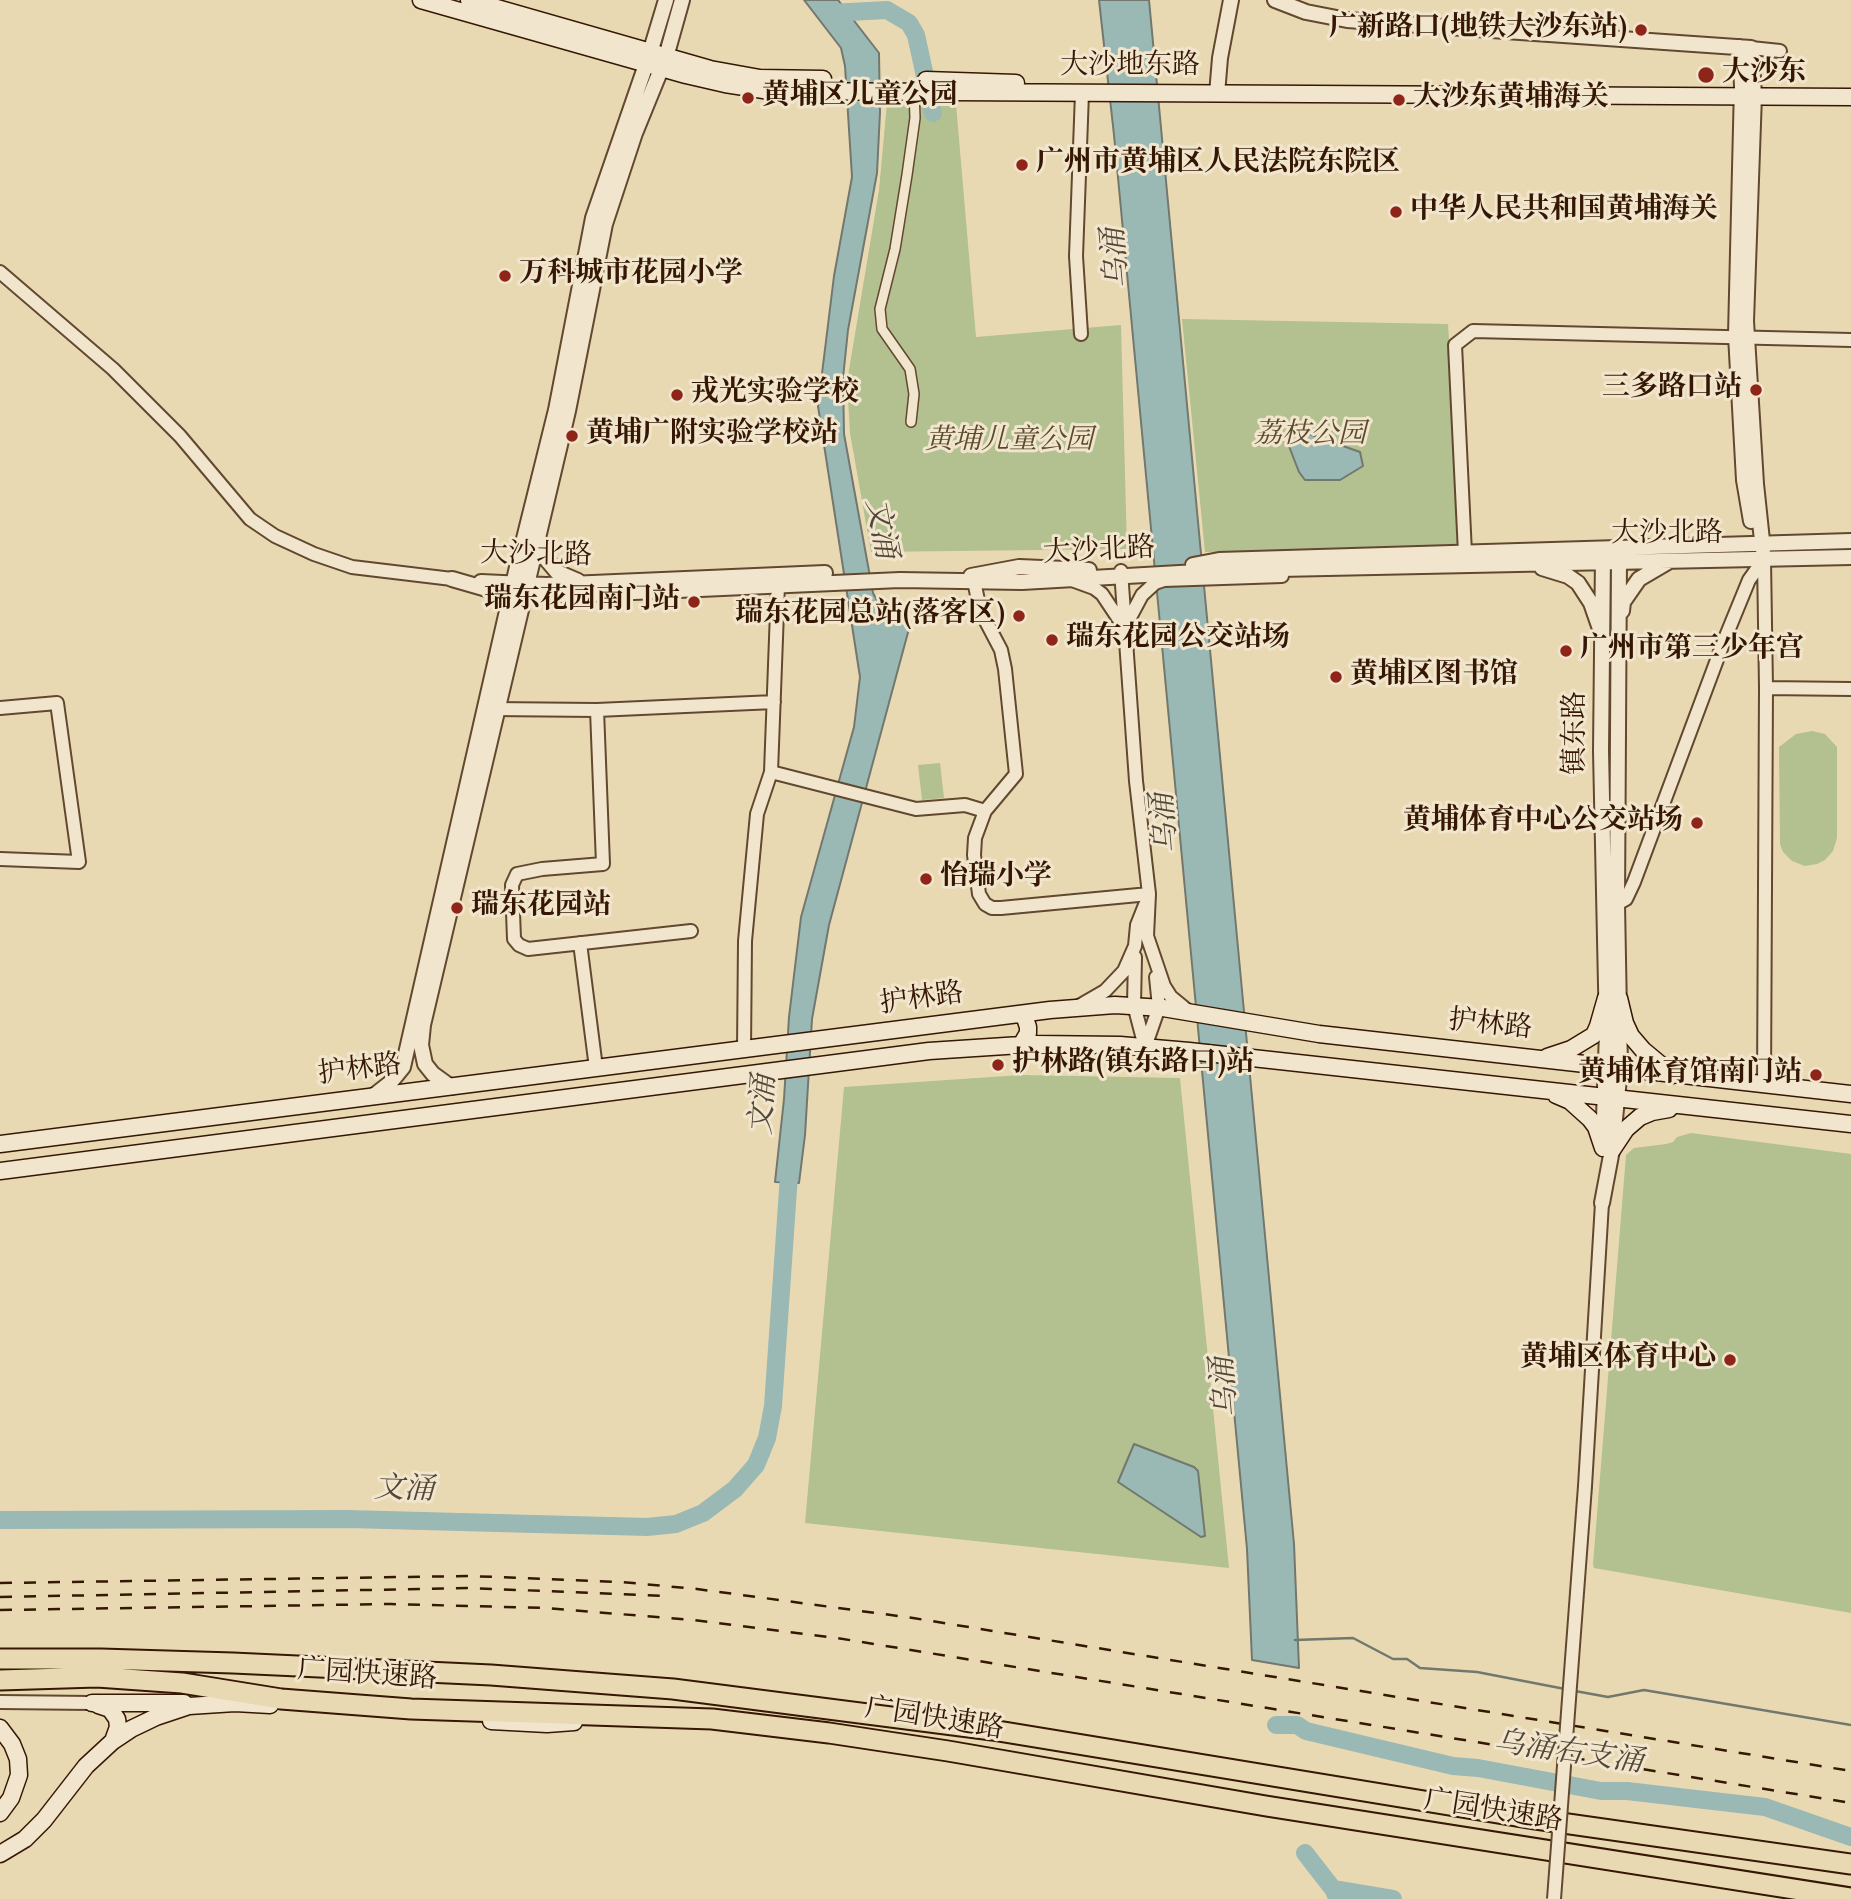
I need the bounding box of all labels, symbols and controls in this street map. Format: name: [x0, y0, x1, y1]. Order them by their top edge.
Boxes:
place label: 广新路口(地铁大沙东站): [1329, 13, 1627, 47]
marker: 广新路口(地铁大沙东站): [1633, 22, 1649, 38]
street label: 大沙地东路: [1060, 51, 1200, 85]
place label: 大沙东: [1722, 58, 1806, 92]
marker: 大沙东: [1696, 65, 1716, 85]
place label: 黄埔区儿童公园: [762, 81, 958, 115]
place label: 大沙东黄埔海关: [1413, 83, 1609, 117]
marker: 黄埔区儿童公园: [740, 90, 756, 106]
marker: 大沙东黄埔海关: [1391, 92, 1407, 108]
place label: 广州市黄埔区人民法院东院区: [1036, 148, 1400, 182]
marker: 广州市黄埔区人民法院东院区: [1014, 157, 1030, 173]
place label: 中华人民共和国黄埔海关: [1410, 195, 1718, 229]
marker: 中华人民共和国黄埔海关: [1388, 204, 1404, 220]
water label: 乌涌: [1098, 227, 1140, 289]
place label: 万科城市花园小学: [519, 259, 743, 293]
marker: 万科城市花园小学: [497, 268, 513, 284]
place label: 三多路口站: [1602, 373, 1742, 407]
place label: 戎光实验学校: [691, 378, 859, 412]
marker: 三多路口站: [1748, 382, 1764, 398]
marker: 戎光实验学校: [669, 387, 685, 403]
place label: 黄埔广附实验学校站: [586, 419, 838, 453]
park label: 荔枝公园: [1254, 420, 1366, 454]
park label: 黄埔儿童公园: [925, 426, 1093, 460]
marker: 黄埔广附实验学校站: [564, 428, 580, 444]
water label: 文涌: [855, 496, 901, 562]
street label: 大沙北路: [1611, 519, 1723, 553]
street label: 大沙北路: [1042, 533, 1156, 573]
street label: 大沙北路: [480, 539, 592, 575]
place label: 瑞东花园南门站: [484, 585, 680, 619]
marker: 瑞东花园南门站: [686, 594, 702, 610]
place label: 瑞东花园总站(落客区): [735, 599, 1005, 633]
marker: 瑞东花园总站(落客区): [1011, 608, 1027, 624]
place label: 瑞东花园公交站场: [1066, 623, 1290, 657]
marker: 瑞东花园公交站场: [1044, 632, 1060, 648]
place label: 广州市第三少年宫: [1580, 634, 1804, 668]
marker: 广州市第三少年宫: [1558, 643, 1574, 659]
place label: 黄埔区图书馆: [1350, 660, 1518, 694]
marker: 黄埔区图书馆: [1328, 669, 1344, 685]
street label: 镇东路: [1561, 691, 1595, 775]
water label: 乌涌: [1147, 792, 1189, 854]
place label: 黄埔体育中心公交站场: [1403, 806, 1683, 840]
marker: 黄埔体育中心公交站场: [1689, 815, 1705, 831]
place label: 怡瑞小学: [940, 862, 1052, 896]
marker: 怡瑞小学: [918, 871, 934, 887]
place label: 瑞东花园站: [471, 891, 611, 925]
marker: 瑞东花园站: [449, 900, 465, 916]
street label: 护林路: [878, 979, 966, 1023]
street label: 护林路: [1446, 1006, 1534, 1048]
place label: 护林路(镇东路口)站: [1012, 1048, 1254, 1082]
street label: 护林路: [316, 1050, 404, 1094]
marker: 护林路(镇东路口)站: [990, 1057, 1006, 1073]
place label: 黄埔体育馆南门站: [1578, 1058, 1802, 1092]
marker: 黄埔体育馆南门站: [1808, 1067, 1824, 1083]
water label: 文涌: [746, 1074, 786, 1136]
place label: 黄埔区体育中心: [1520, 1343, 1716, 1377]
marker: 黄埔区体育中心: [1722, 1352, 1738, 1368]
water label: 乌涌: [1207, 1356, 1249, 1418]
water label: 文涌: [373, 1473, 435, 1511]
street label: 广园快速路: [296, 1655, 438, 1699]
street label: 广园快速路: [862, 1693, 1006, 1749]
water label: 乌涌右支涌: [1491, 1727, 1645, 1783]
street label: 广园快速路: [1421, 1785, 1565, 1841]

